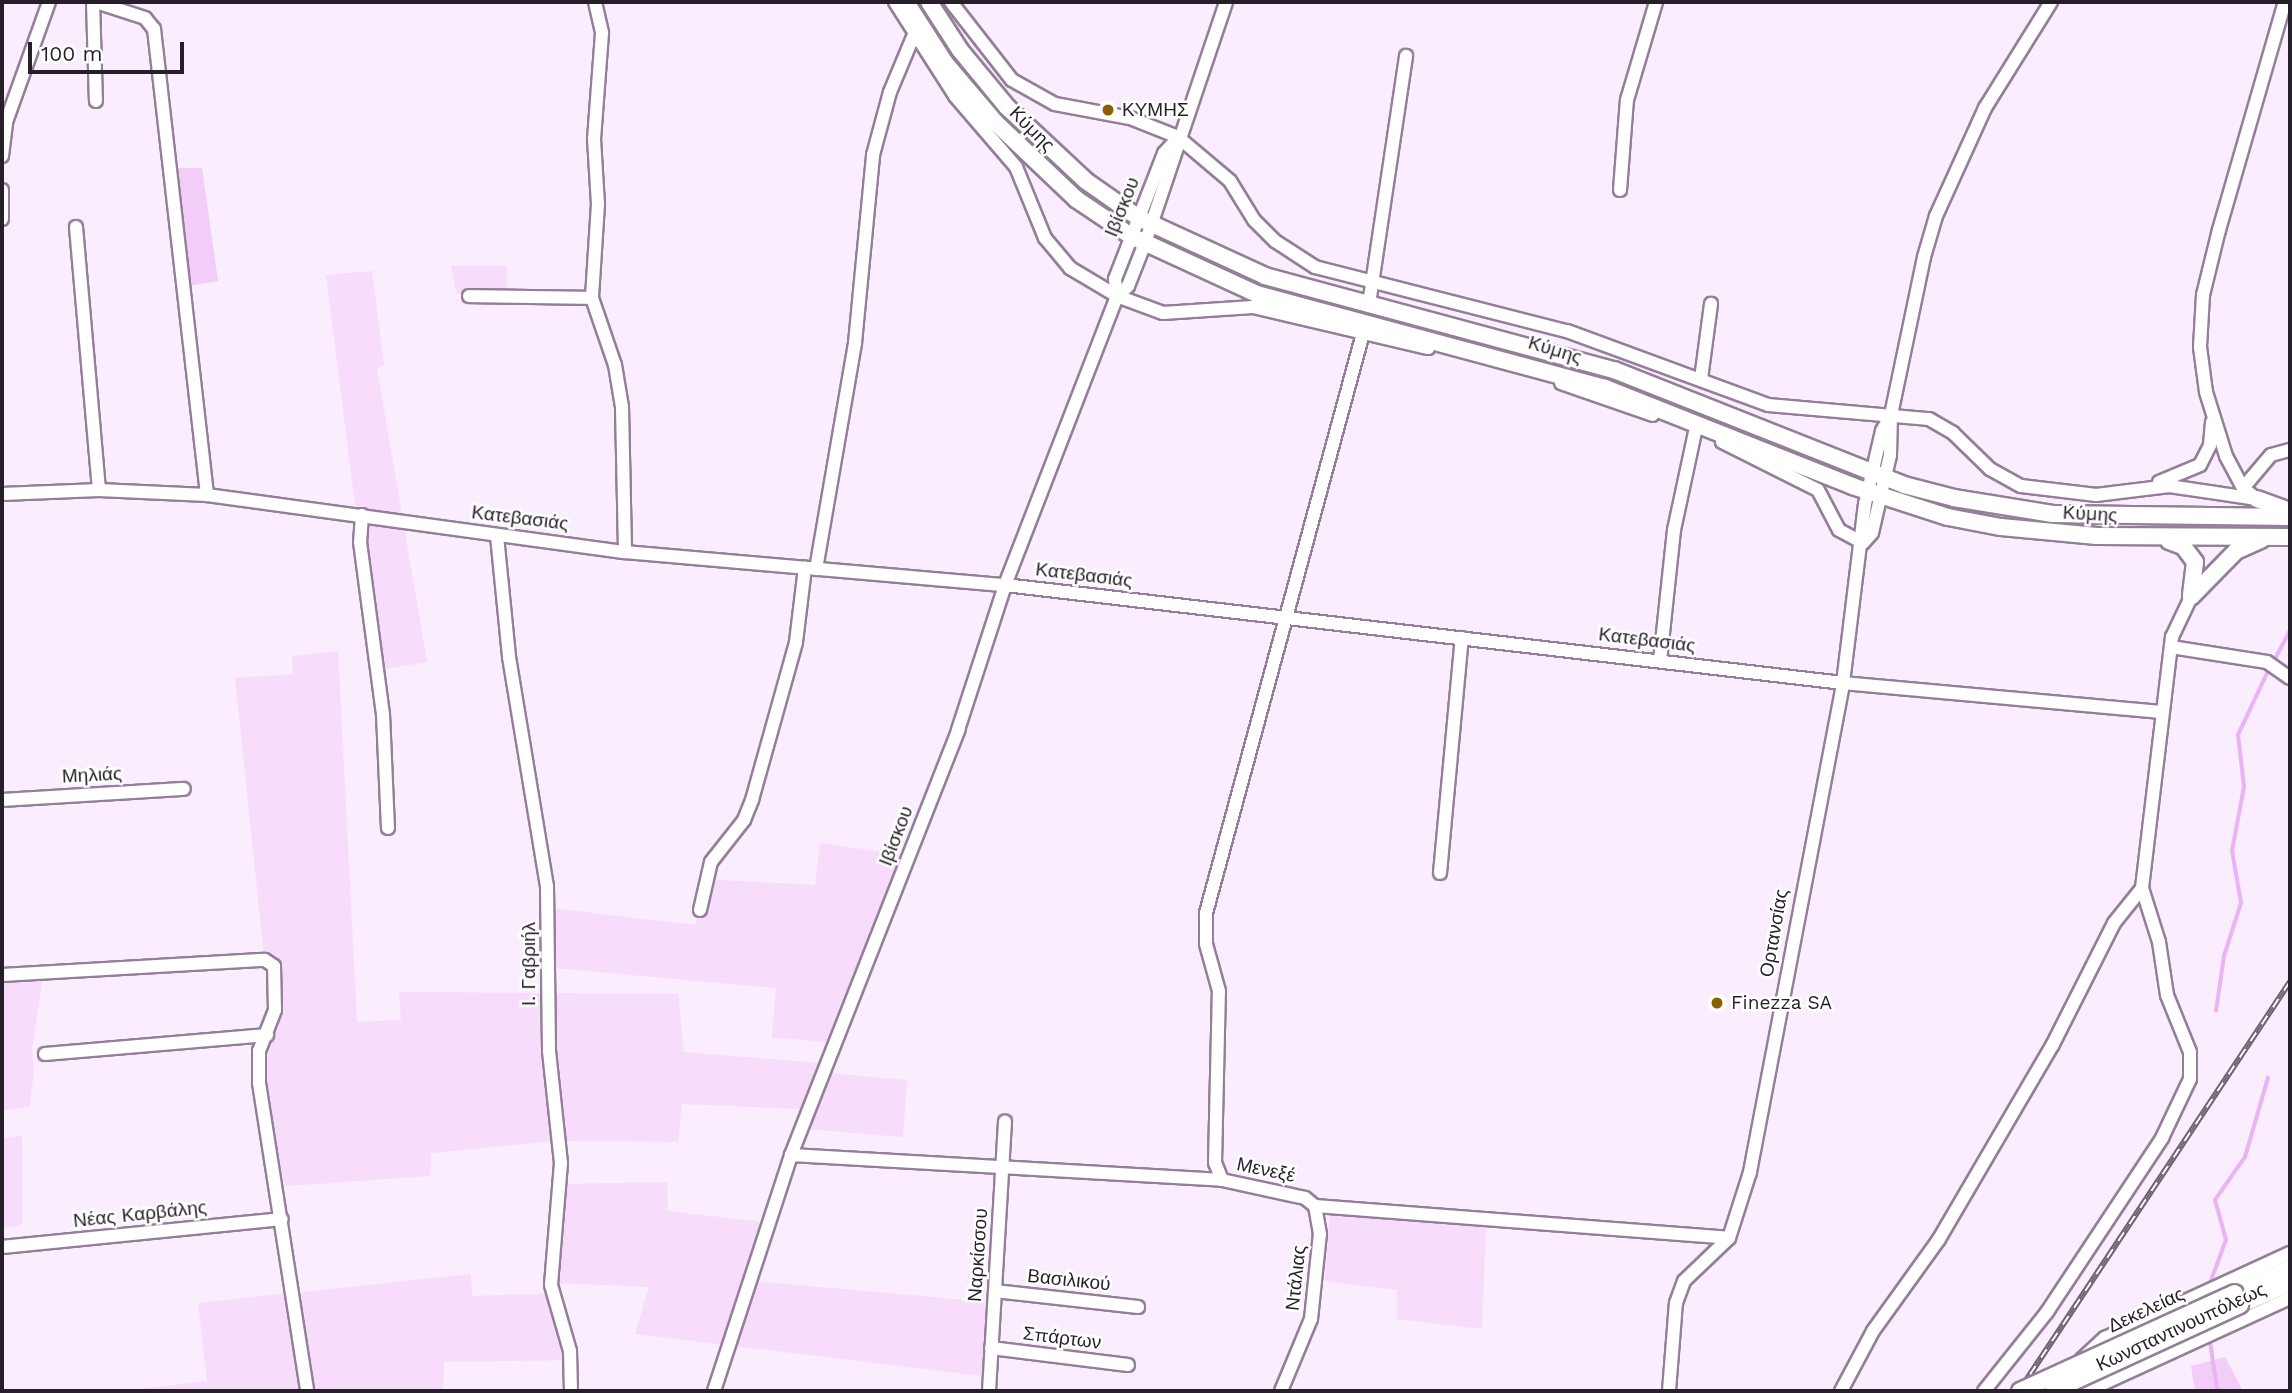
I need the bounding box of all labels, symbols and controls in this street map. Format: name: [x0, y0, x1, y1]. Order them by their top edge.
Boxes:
scale bar: [32, 28, 187, 72]
text: 100 m: [41, 41, 103, 66]
place label: ΚΥΜΗΣ: [1122, 99, 1189, 121]
street label: Κύμης: [1005, 102, 1059, 156]
marker: ΚΥΜΗΣ: [1100, 102, 1116, 118]
street label: Ιβίσκου: [1100, 174, 1144, 240]
street label: Κύμης: [1526, 331, 1584, 369]
street label: Κατεβασιάς: [470, 501, 570, 535]
street label: Κύμης: [2062, 501, 2118, 527]
street label: Κατεβασιάς: [1034, 558, 1134, 592]
street label: Κατεβασιάς: [1597, 623, 1697, 657]
street label: Μηλιάς: [61, 762, 123, 788]
street label: Ιβίσκου: [874, 803, 918, 869]
street label: Ορτανσίας: [1755, 887, 1793, 979]
street label: Ι. Γαβριήλ: [518, 922, 540, 1006]
place label: Finezza SA: [1731, 992, 1832, 1014]
marker: Finezza SA: [1709, 995, 1725, 1011]
street label: Μενεξέ: [1235, 1153, 1297, 1187]
street label: Νέας Καρβάλης: [72, 1196, 208, 1232]
street label: Ναρκίσσου: [963, 1207, 993, 1303]
street label: Ντάλιας: [1281, 1244, 1311, 1312]
street label: Βασιλικού: [1026, 1264, 1112, 1296]
street label: Κωνσταντινουπόλεως: [2093, 1278, 2269, 1376]
street label: Δεκελείας: [2104, 1282, 2188, 1338]
street label: Σπάρτων: [1021, 1322, 1103, 1354]

